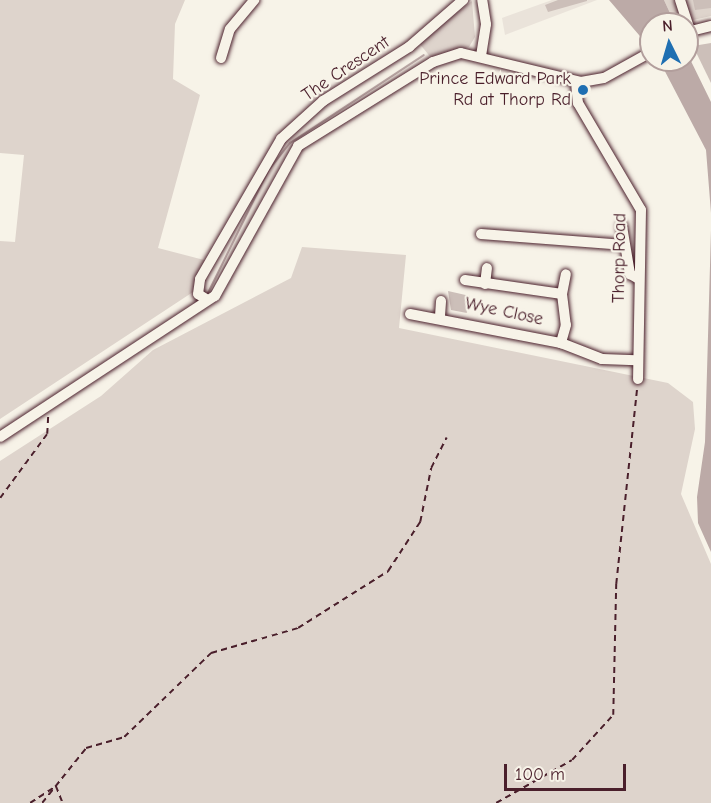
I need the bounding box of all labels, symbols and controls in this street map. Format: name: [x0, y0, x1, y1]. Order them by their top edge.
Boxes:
north arrow: [639, 12, 699, 72]
text: N: [662, 17, 674, 35]
street label: The Crescent: [298, 32, 394, 106]
place label: Prince Edward Park Rd at Thorp Rd: [419, 69, 571, 112]
marker: Prince Edward Park Rd at Thorp Rd: [576, 83, 590, 97]
street label: Thorp Road: [608, 213, 632, 303]
street label: Wye Close: [463, 293, 545, 331]
scale bar: [507, 752, 628, 790]
text: 100 m: [515, 764, 565, 785]

